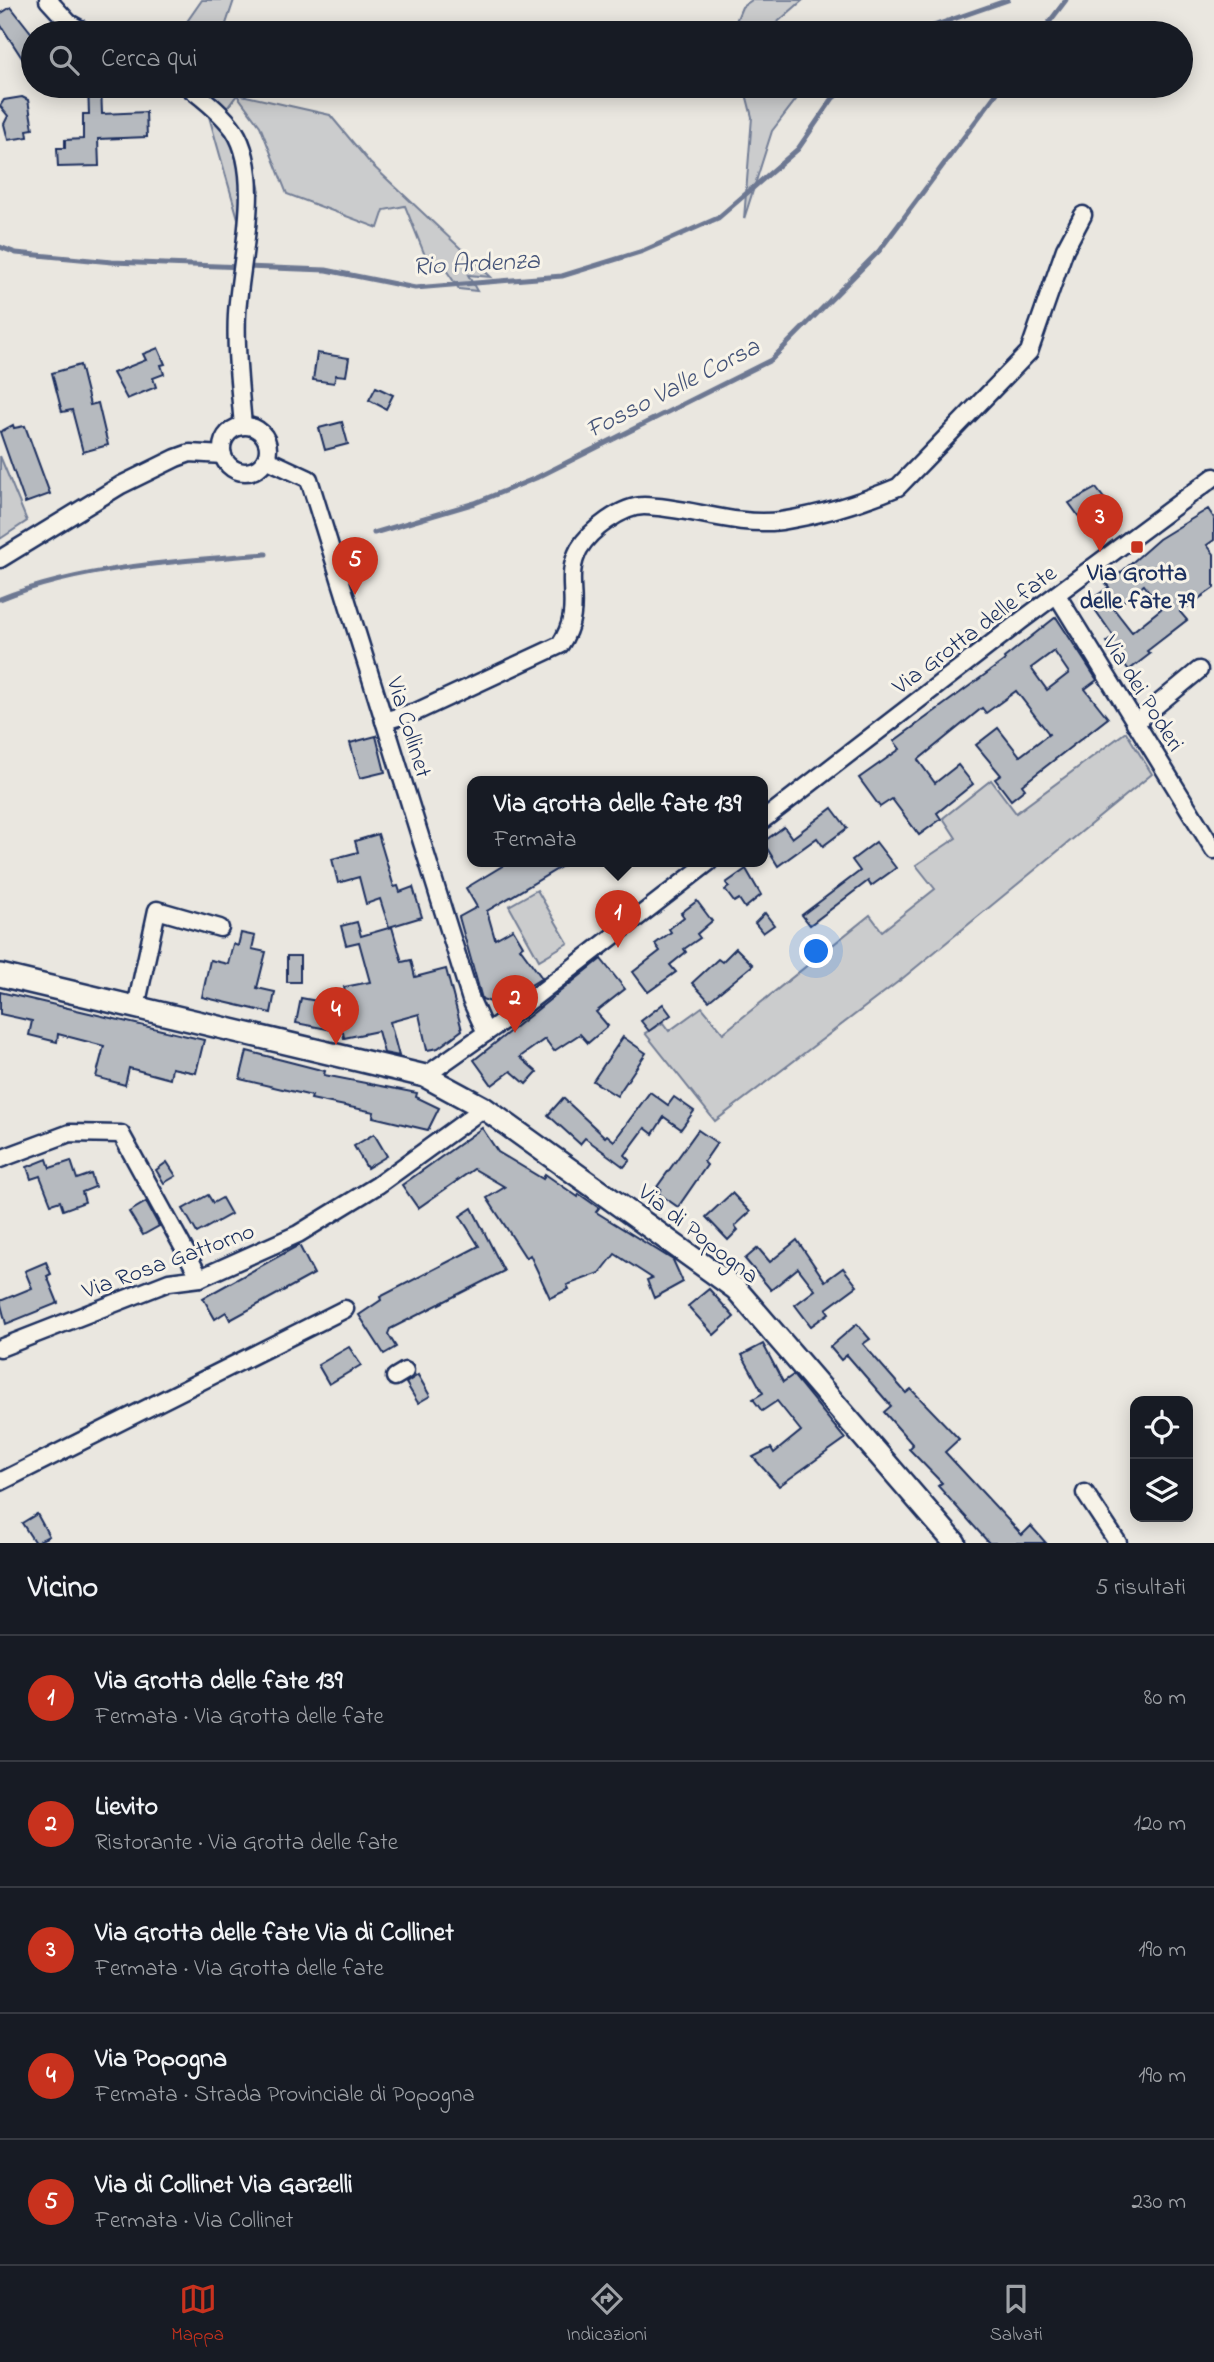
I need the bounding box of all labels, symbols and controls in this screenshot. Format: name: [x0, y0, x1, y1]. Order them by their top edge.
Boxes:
search box: [21, 21, 1193, 98]
icon: search: [45, 41, 83, 79]
text: Cerca qui: [101, 41, 197, 79]
water label: Rio Ardenza: [412, 243, 542, 287]
water label: Fosso Valle Corsa: [580, 329, 768, 450]
pin: 3: [1077, 494, 1123, 552]
pin: 5: [332, 537, 378, 595]
marker: Via Grotta delle fate 79: [1129, 539, 1145, 555]
street label: Via Grotta delle fate: [885, 557, 1065, 705]
place label: Via Grotta delle fate 79: [1079, 557, 1195, 620]
street label: Via dei Poderi: [1092, 629, 1192, 759]
street label: Via Collinet: [375, 672, 440, 782]
popup: [467, 776, 768, 867]
text: Via Grotta delle fate 139: [494, 786, 741, 824]
text: Fermata: [494, 824, 576, 857]
pin: 1: [595, 890, 641, 948]
your location: [799, 934, 833, 968]
pin: 2: [492, 975, 538, 1033]
pin: 4: [313, 987, 359, 1045]
street label: Via di Popogna: [629, 1176, 766, 1294]
street label: Via Rosa Gattorno: [77, 1215, 260, 1310]
map controls: [1130, 1396, 1193, 1522]
button: locate: [1130, 1396, 1193, 1459]
button: layers: [1130, 1459, 1193, 1522]
text: Vicino: [28, 1567, 98, 1611]
text: 5 risultati: [1095, 1572, 1186, 1605]
text: Via Grotta delle fate 139: [95, 1663, 343, 1701]
text: 1: [47, 1682, 55, 1715]
text: 80 m: [1144, 1682, 1186, 1715]
text: Fermata · Via Grotta delle fate: [95, 1701, 384, 1734]
text: Lievito: [95, 1789, 158, 1827]
text: 2: [45, 1808, 57, 1841]
text: 120 m: [1134, 1808, 1186, 1841]
text: Ristorante · Via Grotta delle fate: [95, 1827, 398, 1860]
text: Via Grotta delle fate Via di Collinet: [95, 1915, 454, 1953]
text: 3: [46, 1934, 56, 1967]
text: 190 m: [1138, 1934, 1186, 1967]
text: Fermata · Via Grotta delle fate: [95, 1953, 384, 1986]
text: Via Popogna: [95, 2041, 227, 2079]
text: 4: [46, 2060, 56, 2093]
text: 190 m: [1138, 2060, 1186, 2093]
text: Fermata · Strada Provinciale di Popogna: [95, 2079, 475, 2112]
text: Via di Collinet Via Garzelli: [95, 2167, 353, 2205]
text: 5: [44, 2186, 58, 2219]
text: 230 m: [1132, 2186, 1186, 2219]
text: Fermata · Via Collinet: [95, 2205, 294, 2238]
tab: Mappa: [171, 2280, 224, 2349]
tab: Indicazioni: [566, 2280, 647, 2349]
tab: Salvati: [990, 2280, 1043, 2349]

